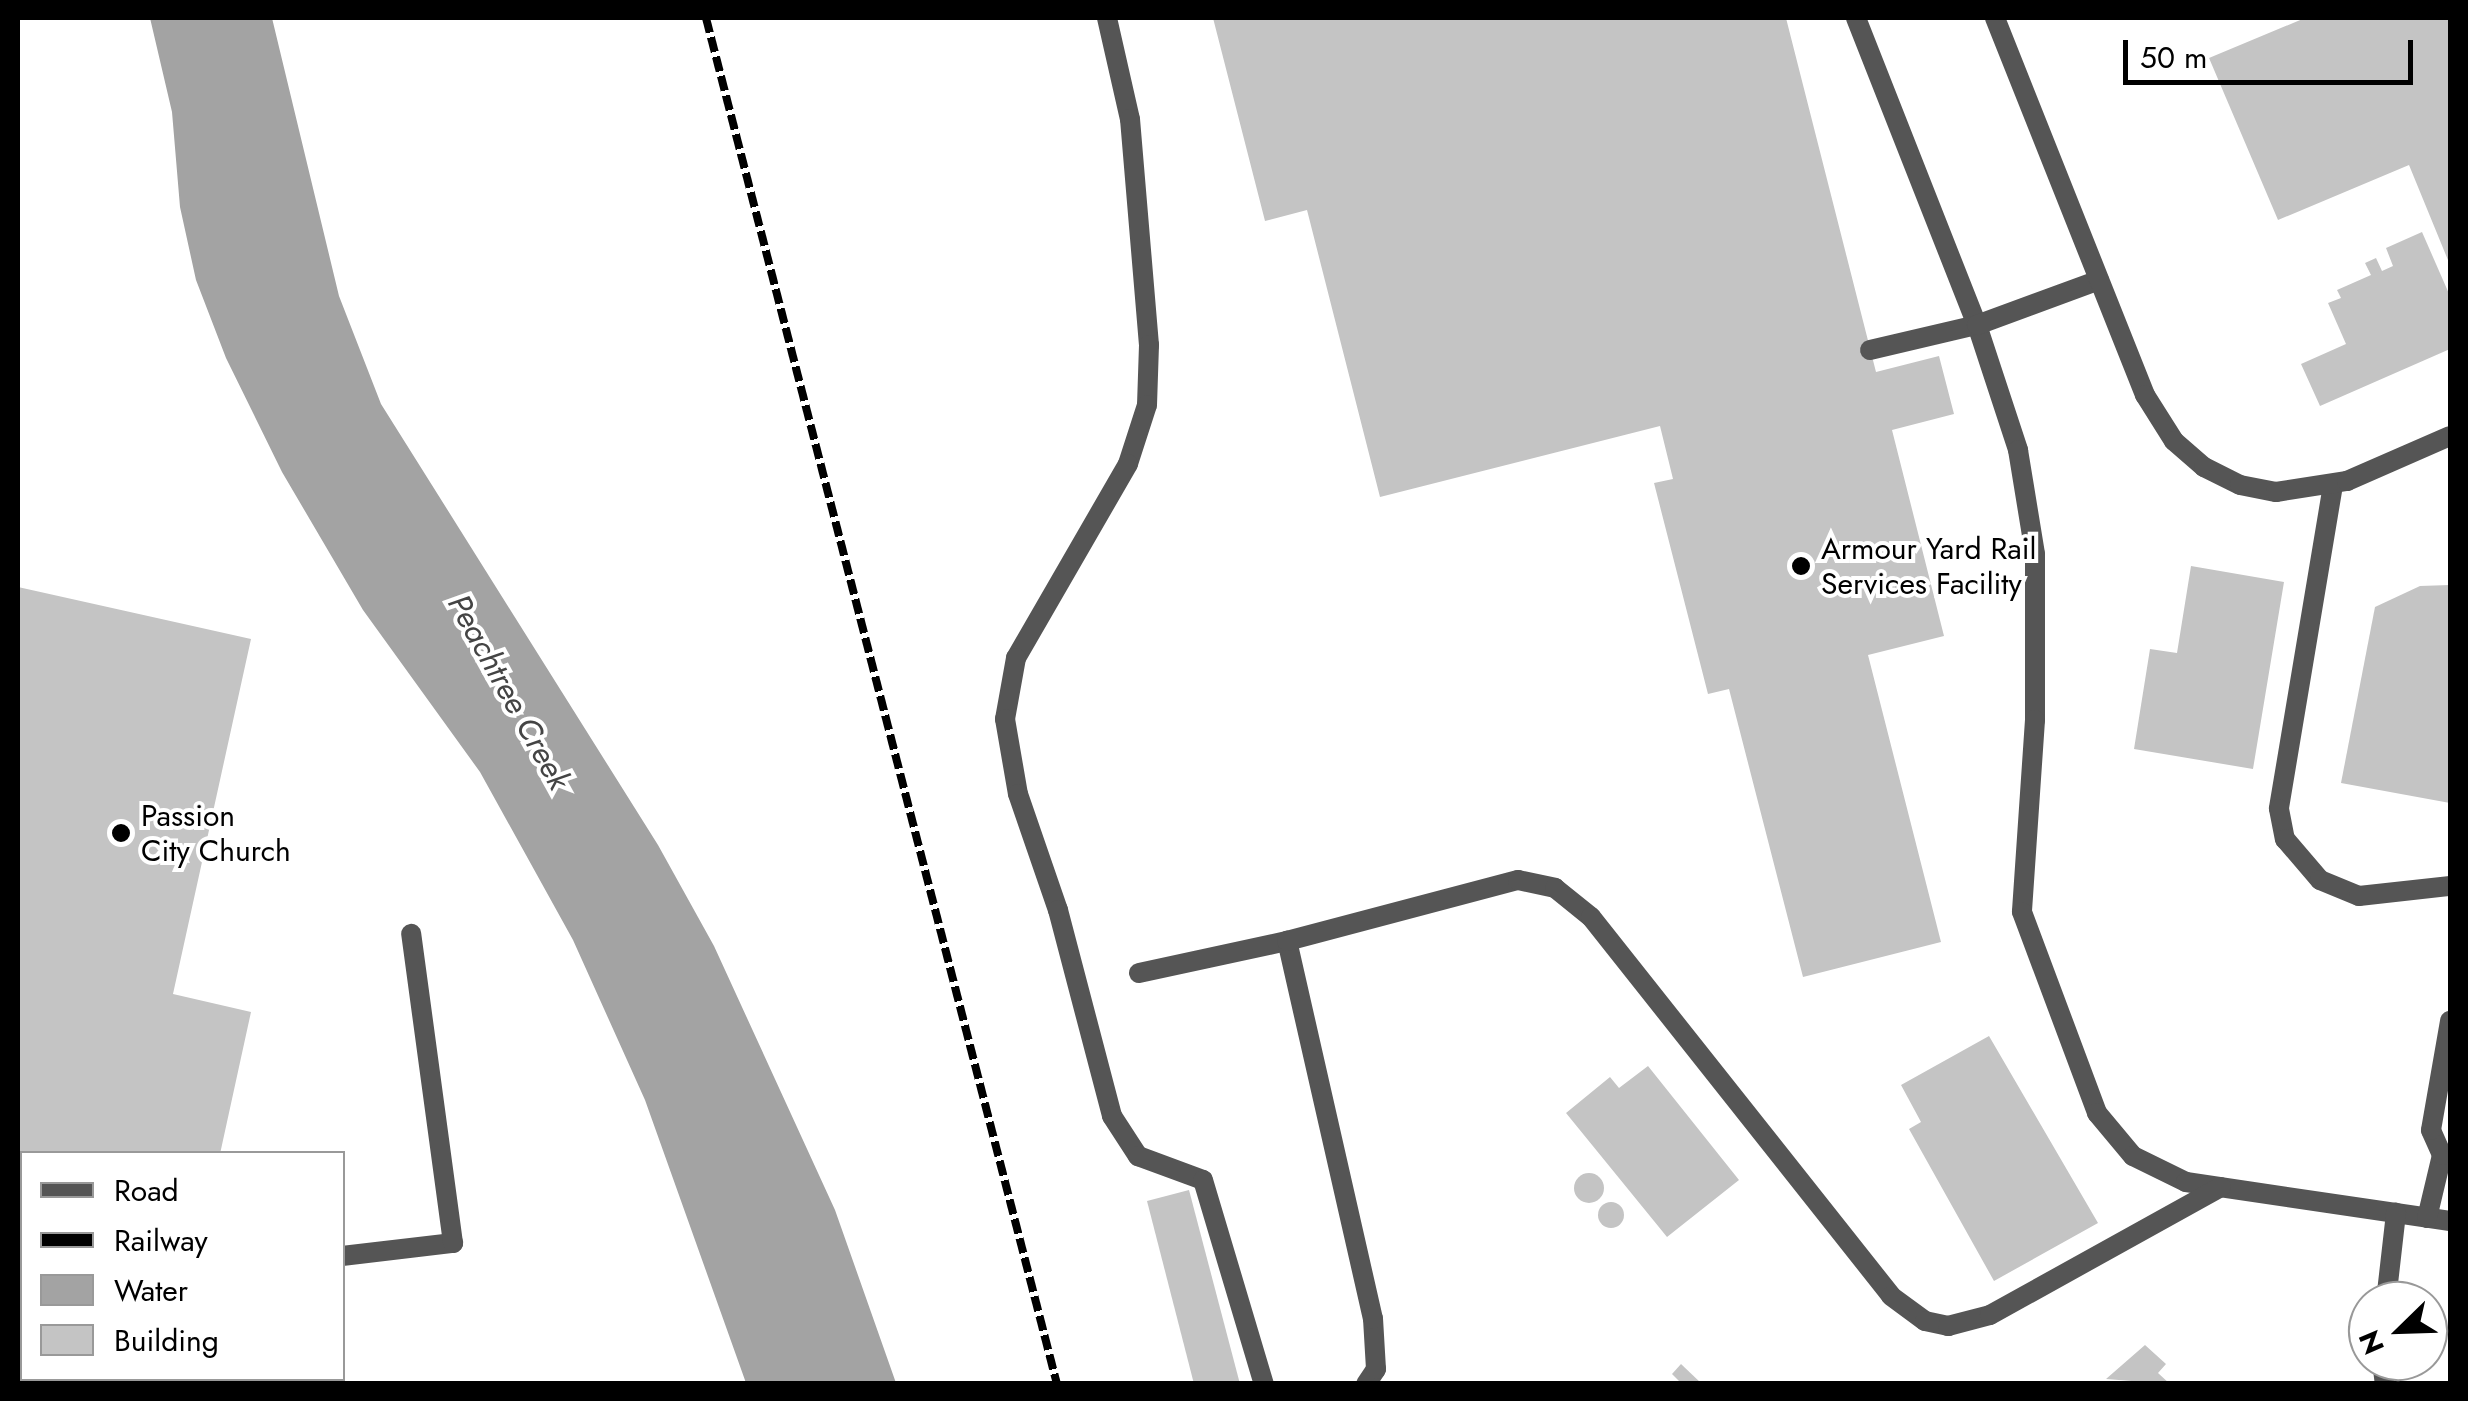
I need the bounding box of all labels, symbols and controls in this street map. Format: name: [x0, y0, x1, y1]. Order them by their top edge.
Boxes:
scale bar: [2128, 20, 2418, 82]
text: 50 m: [2140, 36, 2207, 79]
place label: Armour Yard Rail Services Facility: [1821, 531, 2036, 602]
marker: Armour Yard Rail Services Facility: [1790, 555, 1812, 577]
water label: Peachtree Creek: [440, 588, 578, 796]
place label: Passion City Church: [141, 798, 291, 868]
marker: Passion City Church: [110, 822, 132, 844]
legend: [20, 1151, 345, 1381]
text: Road: [114, 1169, 179, 1212]
text: Railway: [114, 1219, 208, 1262]
text: Water: [114, 1269, 188, 1312]
north arrow: [2348, 1281, 2448, 1381]
text: Building: [114, 1319, 219, 1362]
text: N: [2349, 1324, 2395, 1360]

